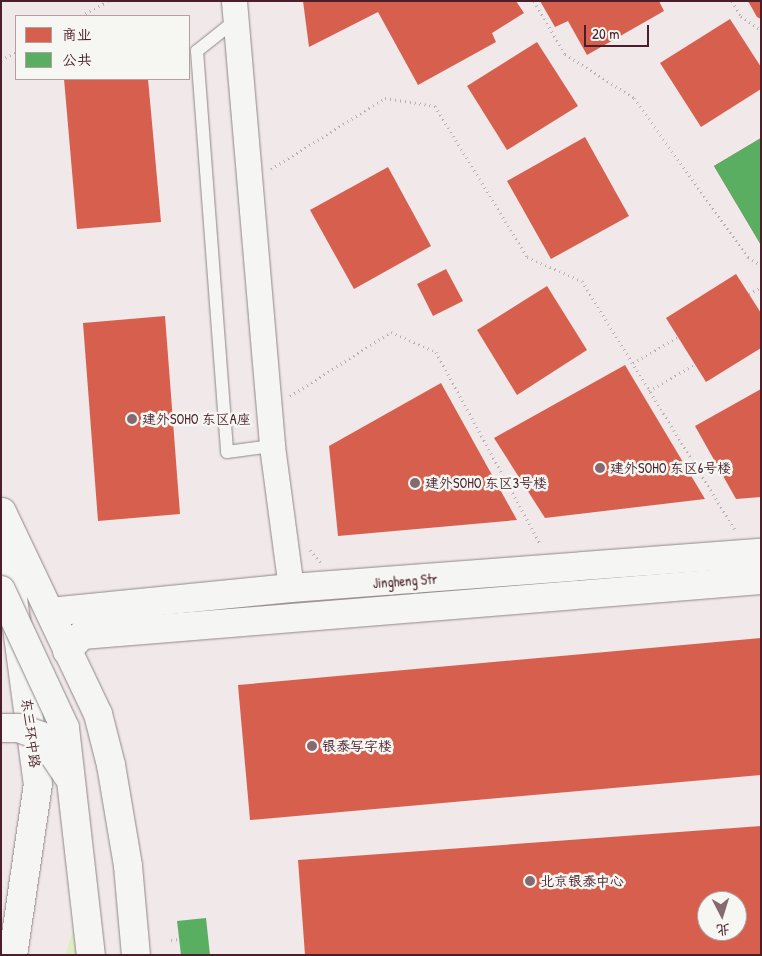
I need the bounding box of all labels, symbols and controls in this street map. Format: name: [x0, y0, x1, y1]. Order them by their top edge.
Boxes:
legend: [15, 15, 190, 80]
scale bar: [587, 15, 652, 47]
text: 20 m: [592, 23, 619, 44]
text: 商业: [62, 24, 92, 45]
text: 公共: [62, 49, 92, 70]
place label: 建外SOHO 东区A座: [142, 411, 251, 427]
marker: 建外SOHO 东区A座: [126, 413, 138, 425]
place label: 建外SOHO 东区6号楼: [610, 460, 731, 476]
marker: 建外SOHO 东区6号楼: [594, 462, 606, 474]
place label: 建外SOHO 东区3号楼: [425, 475, 547, 491]
marker: 建外SOHO 东区3号楼: [409, 477, 421, 489]
street label: Jingheng Str: [372, 570, 438, 592]
street label: 东三环中路: [18, 697, 44, 769]
place label: 银泰写字楼: [322, 738, 392, 754]
marker: 银泰写字楼: [306, 740, 318, 752]
place label: 北京银泰中心: [540, 873, 624, 889]
marker: 北京银泰中心: [524, 875, 536, 887]
north arrow: [697, 891, 747, 941]
text: 北: [715, 920, 731, 941]

